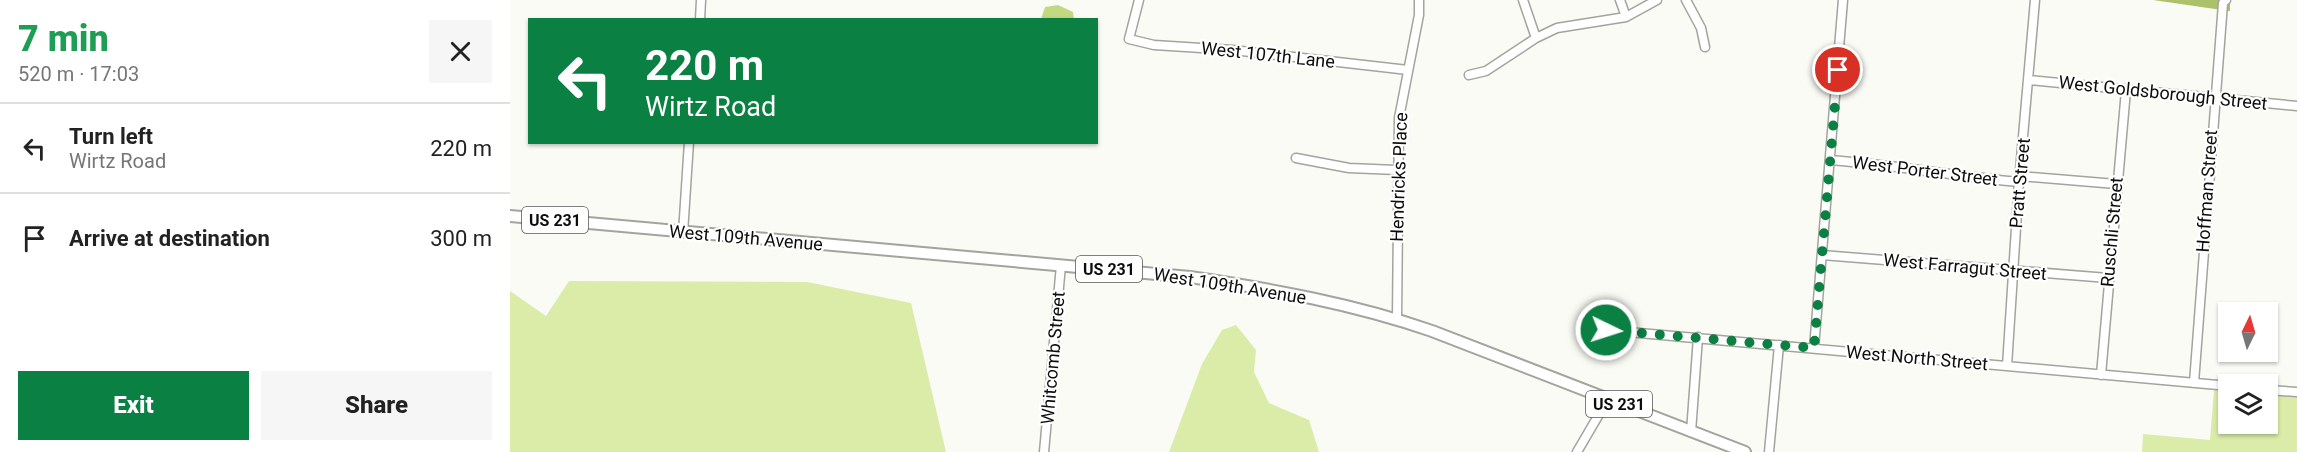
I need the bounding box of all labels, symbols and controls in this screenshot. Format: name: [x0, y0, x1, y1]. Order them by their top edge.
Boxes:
text: 7 min: [18, 18, 109, 60]
button: close: [429, 20, 492, 83]
street label: West 107th Lane: [1200, 37, 1336, 72]
text: 220 m: [645, 41, 764, 90]
icon: left: [546, 42, 624, 120]
pin: [1812, 44, 1863, 95]
icon: arrive: [1821, 53, 1854, 86]
text: 520 m · 17:03: [18, 62, 139, 86]
street label: West Goldsborough Street: [2058, 71, 2269, 114]
text: Wirtz Road: [645, 91, 776, 123]
street label: Hendricks Place: [1386, 112, 1411, 242]
text: Turn left: [69, 124, 153, 149]
street label: Hoffman Street: [2192, 129, 2221, 253]
icon: left: [18, 132, 51, 165]
text: 220 m: [430, 136, 492, 161]
street label: Pratt Street: [2005, 137, 2034, 229]
text: Wirtz Road: [69, 149, 166, 173]
street label: West Porter Street: [1851, 151, 1999, 190]
street label: Ruschli Street: [2096, 176, 2127, 288]
road number: US 231: [522, 207, 588, 233]
street label: West 109th Avenue: [668, 220, 824, 255]
icon: arrive: [18, 222, 51, 255]
text: Arrive at destination: [69, 226, 270, 251]
text: 300 m: [430, 226, 492, 251]
street label: West Farragut Street: [1883, 249, 2048, 284]
road number: US 231: [1076, 256, 1142, 282]
street label: West 109th Avenue: [1152, 263, 1308, 308]
street label: Whitcomb Street: [1036, 290, 1069, 425]
position arrow: [1574, 298, 1638, 362]
north arrow: [2218, 302, 2278, 362]
map controls: [2218, 302, 2278, 434]
street label: West North Street: [1845, 341, 1989, 374]
button: Exit: [18, 371, 249, 440]
button: Share: [261, 371, 492, 440]
button: layers: [2218, 374, 2278, 434]
road number: US 231: [1586, 391, 1652, 417]

